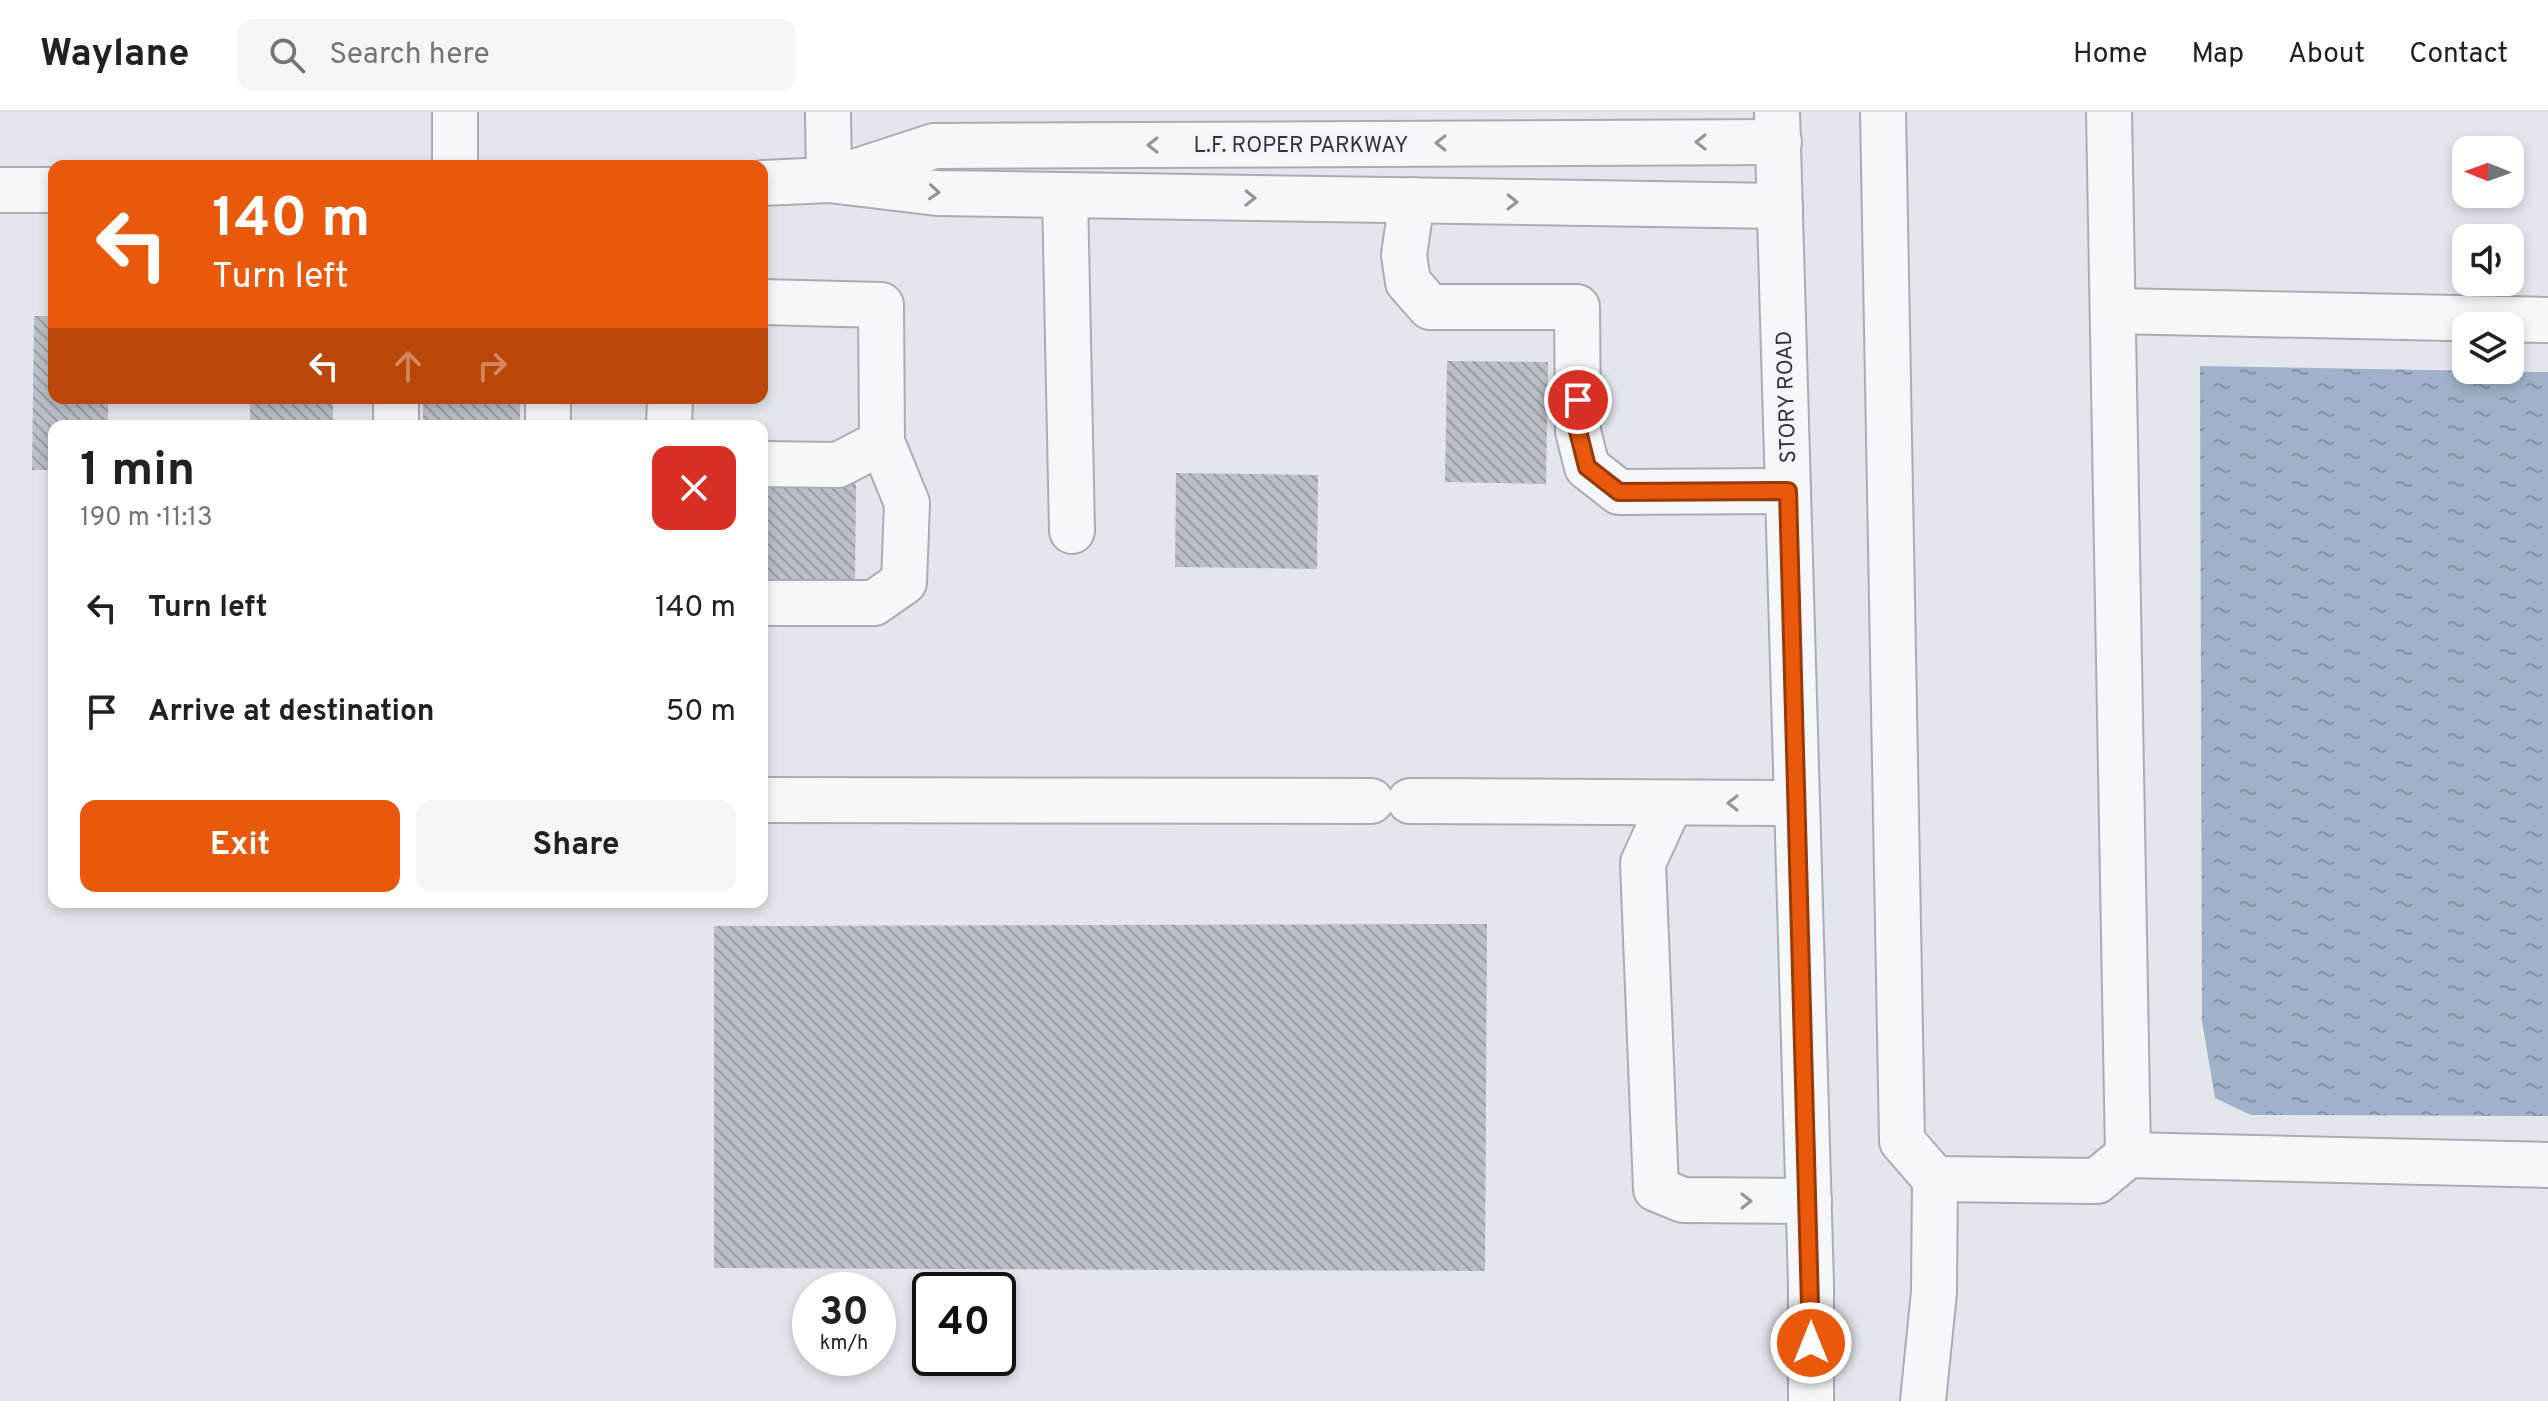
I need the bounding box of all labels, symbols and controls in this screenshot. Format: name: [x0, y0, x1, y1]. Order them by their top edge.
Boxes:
search box: [237, 19, 797, 91]
text: Waylane: [40, 31, 189, 80]
icon: search: [265, 33, 309, 77]
text: Search here: [329, 37, 490, 74]
text: Home: [2073, 37, 2147, 73]
text: Map: [2191, 37, 2244, 73]
text: About: [2288, 37, 2365, 73]
text: Contact: [2409, 37, 2508, 73]
street label: L.F. ROPER PARKWAY: [1194, 133, 1408, 160]
one-way arrow: [1694, 133, 1707, 151]
one-way arrow: [1434, 134, 1447, 152]
one-way arrow: [1146, 136, 1159, 154]
north arrow: [2452, 136, 2524, 208]
map controls: [2452, 136, 2524, 384]
one-way arrow: [928, 184, 941, 201]
text: 140 m: [212, 186, 370, 256]
one-way arrow: [1244, 189, 1257, 207]
icon: left: [80, 192, 184, 296]
one-way arrow: [1506, 193, 1519, 211]
button: sound: [2452, 224, 2524, 296]
text: Turn left: [212, 255, 349, 301]
button: layers: [2452, 312, 2524, 384]
street label: STORY ROAD: [1772, 330, 1803, 464]
icon: left: [302, 344, 346, 388]
icon: ahead: [386, 344, 430, 388]
icon: right: [470, 344, 514, 388]
pin: [1544, 366, 1612, 434]
icon: arrive: [1556, 378, 1600, 422]
text: 1 min: [80, 442, 195, 502]
button: close: [652, 446, 736, 530]
text: 190 m · 11:13: [80, 502, 213, 535]
icon: left: [80, 586, 124, 630]
text: Turn left: [148, 590, 268, 627]
text: 140 m: [655, 590, 736, 627]
icon: arrive: [80, 690, 124, 734]
text: Arrive at destination: [148, 694, 434, 731]
text: 50 m: [666, 694, 736, 731]
one-way arrow: [1726, 794, 1739, 812]
button: Exit: [80, 800, 400, 892]
button: Share: [416, 800, 736, 892]
one-way arrow: [1740, 1192, 1753, 1210]
speed limit sign: 40: [912, 1272, 1016, 1376]
text: 30: [819, 1289, 869, 1339]
position arrow: [1769, 1301, 1853, 1385]
text: km/h: [820, 1331, 868, 1357]

